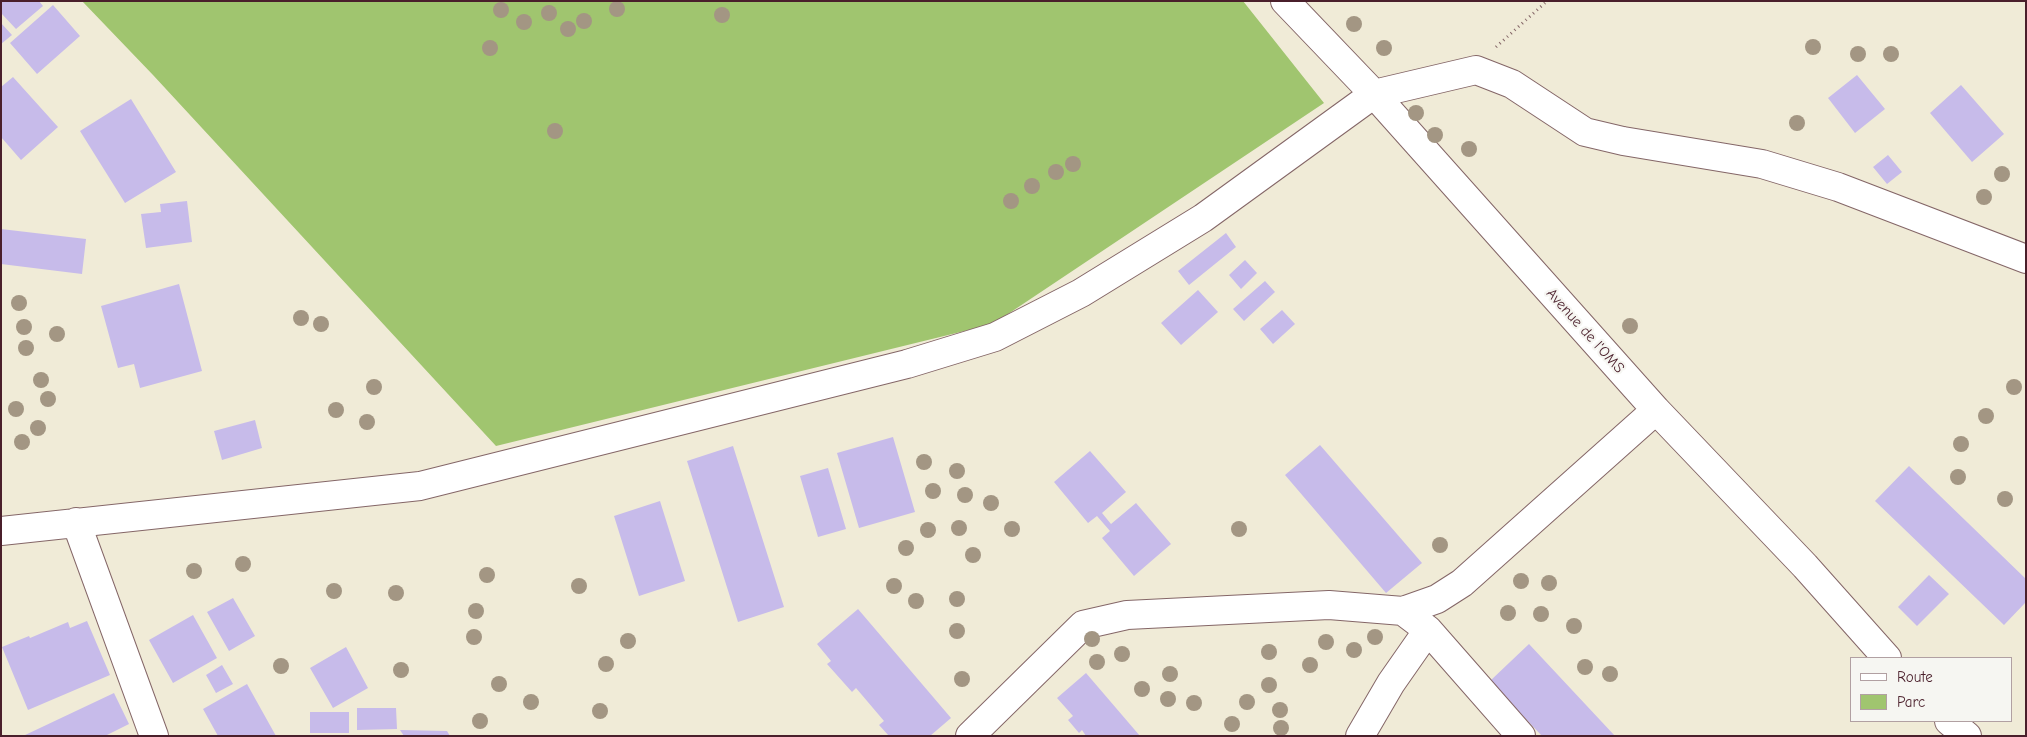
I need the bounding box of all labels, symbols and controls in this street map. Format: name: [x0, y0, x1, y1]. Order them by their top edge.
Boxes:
street label: Avenue de l'OMS: [1542, 285, 1628, 377]
legend: [1850, 657, 2012, 722]
text: Route: [1897, 668, 1933, 686]
text: Parc: [1897, 693, 1925, 711]

